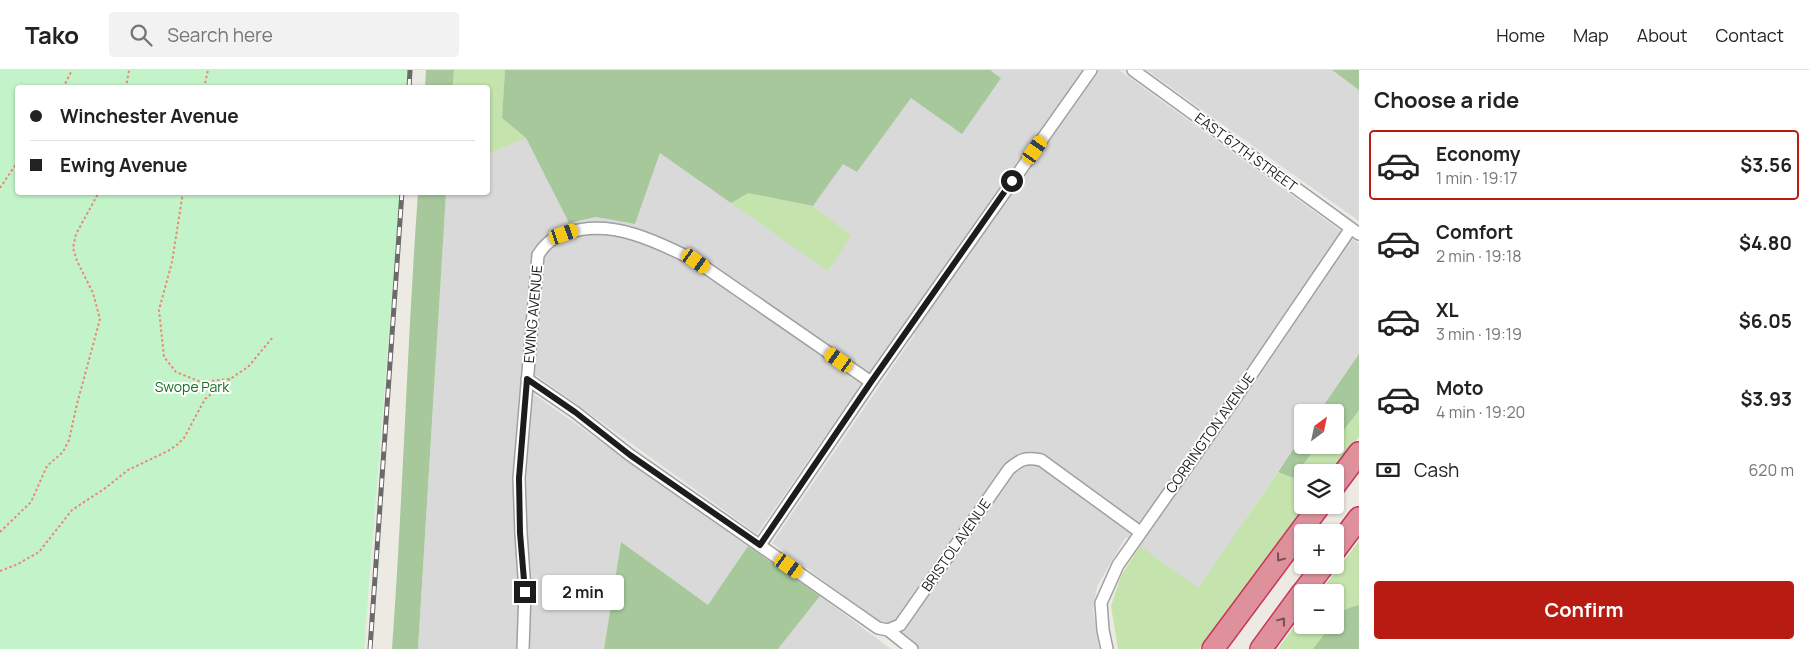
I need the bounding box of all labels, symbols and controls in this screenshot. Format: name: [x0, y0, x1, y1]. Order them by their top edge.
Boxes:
search box: [109, 12, 459, 57]
text: Tako: [25, 18, 79, 51]
icon: search: [127, 21, 155, 49]
text: Search here: [167, 22, 273, 48]
text: Home: [1496, 23, 1545, 47]
text: Map: [1573, 23, 1609, 47]
text: About: [1637, 23, 1687, 47]
text: Contact: [1715, 23, 1784, 47]
text: Choose a ride: [1374, 85, 1519, 115]
text: Winchester Avenue: [60, 103, 239, 129]
street label: EAST 67TH STREET: [1191, 108, 1302, 196]
car: [1020, 133, 1049, 167]
text: Economy: [1436, 141, 1520, 167]
icon: car: [1376, 143, 1421, 188]
text: Ewing Avenue: [60, 152, 188, 178]
text: $3.56: [1740, 152, 1792, 178]
text: 1 min · 19:17: [1436, 167, 1518, 189]
route start: [1001, 170, 1023, 192]
text: Comfort: [1436, 219, 1513, 245]
icon: car: [1376, 221, 1421, 266]
car: [547, 222, 580, 246]
text: $4.80: [1739, 230, 1792, 256]
text: 2 min · 19:18: [1436, 245, 1522, 267]
car: [679, 246, 712, 276]
street label: EWING AVENUE: [519, 264, 546, 364]
text: XL: [1436, 297, 1459, 323]
icon: car: [1376, 299, 1421, 344]
text: $6.05: [1739, 308, 1792, 334]
text: 3 min · 19:19: [1436, 323, 1522, 345]
car: [822, 345, 855, 375]
street label: CORRINGTON AVENUE: [1161, 369, 1258, 497]
text: Moto: [1436, 375, 1483, 401]
park label: Swope Park: [155, 377, 230, 396]
icon: car: [1376, 377, 1421, 422]
text: $3.93: [1740, 386, 1792, 412]
text: 4 min · 19:20: [1436, 401, 1525, 423]
north arrow: [1294, 404, 1344, 454]
map controls: [1294, 404, 1344, 634]
icon: cash: [1374, 456, 1402, 484]
text: Cash: [1414, 457, 1459, 483]
text: 620 m: [1748, 459, 1794, 481]
button: layers: [1294, 464, 1344, 514]
street label: BRISTOL AVENUE: [917, 495, 995, 595]
button: +: [1294, 524, 1344, 574]
car: [772, 551, 805, 581]
one-way arrow: [1278, 552, 1286, 561]
callout: 2 min: [542, 574, 625, 610]
route end: [514, 581, 536, 603]
text: 2 min: [562, 581, 604, 603]
button: Confirm: [1374, 581, 1794, 639]
button: −: [1294, 584, 1344, 634]
one-way arrow: [1276, 618, 1284, 627]

